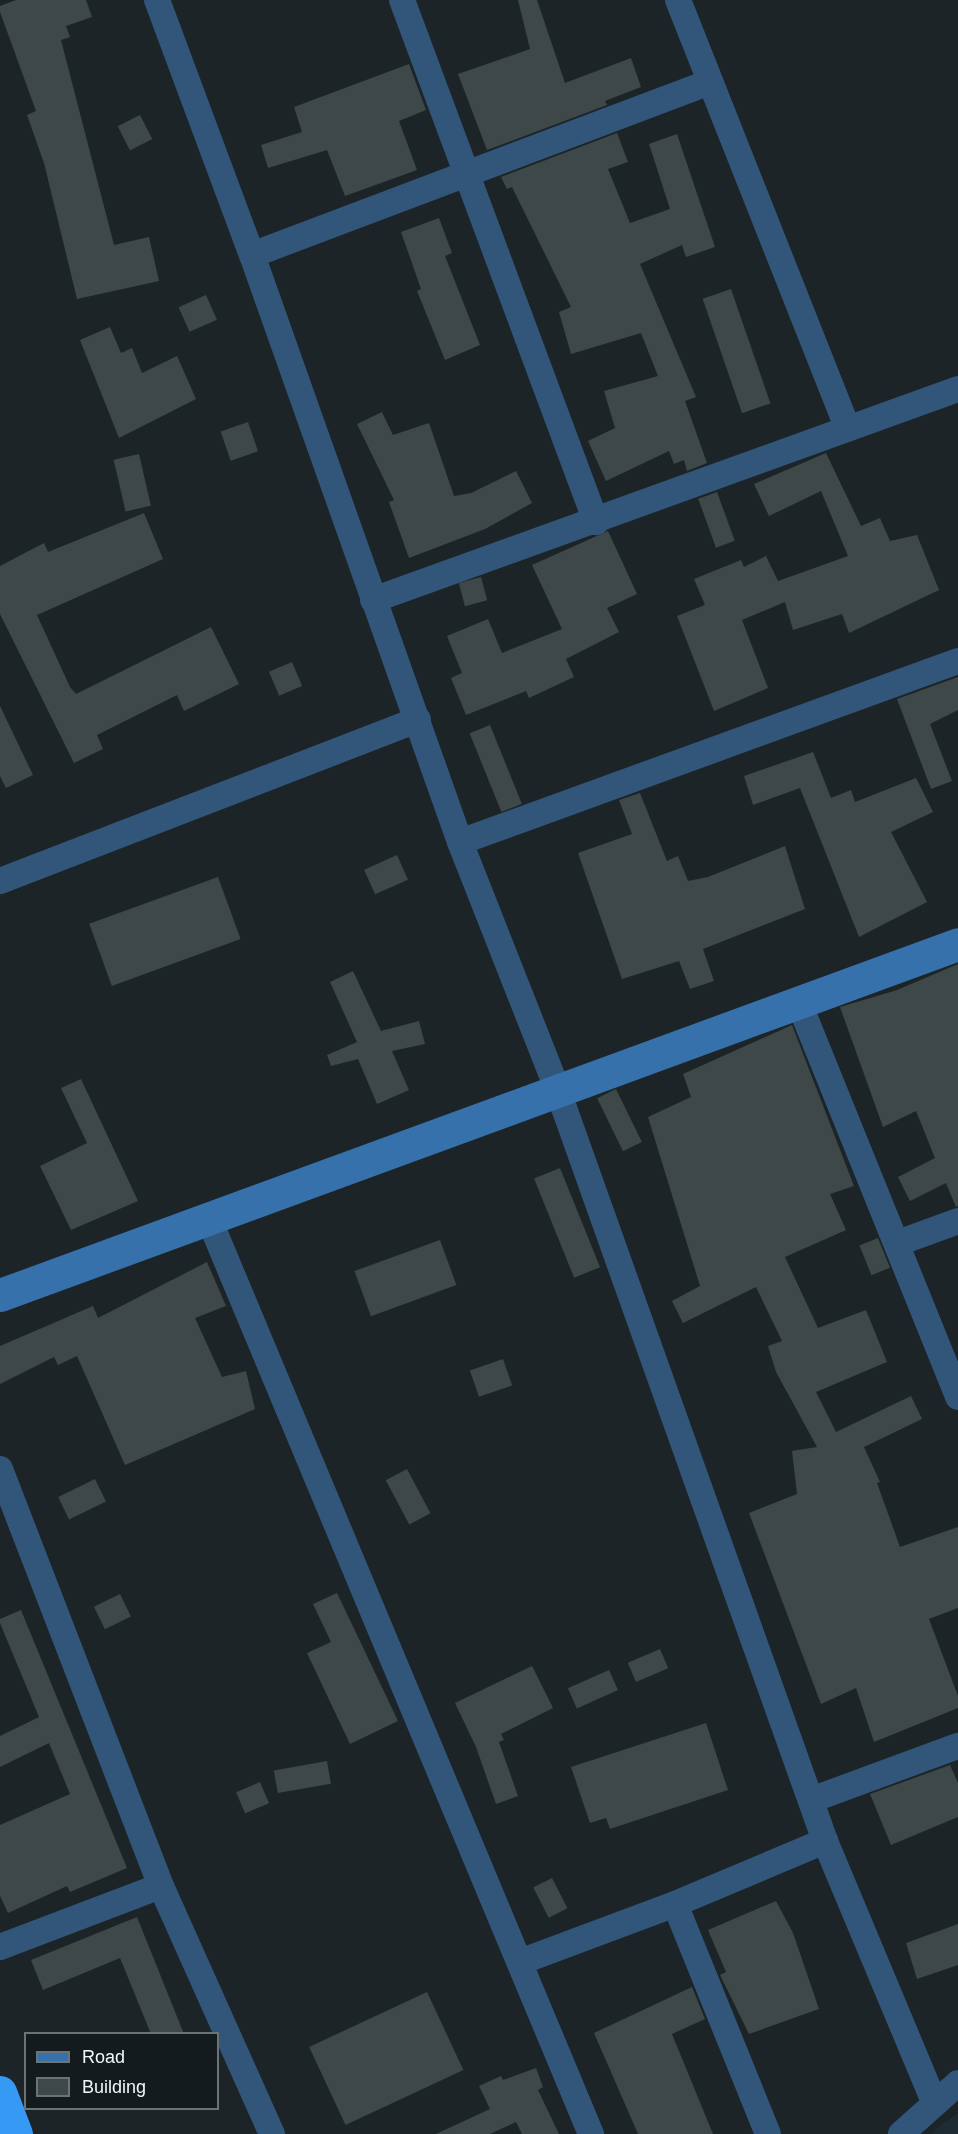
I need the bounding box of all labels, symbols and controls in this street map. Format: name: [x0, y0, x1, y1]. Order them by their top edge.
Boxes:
legend: [24, 2032, 219, 2110]
text: Road: [82, 2047, 125, 2067]
text: Building: [82, 2077, 146, 2097]

